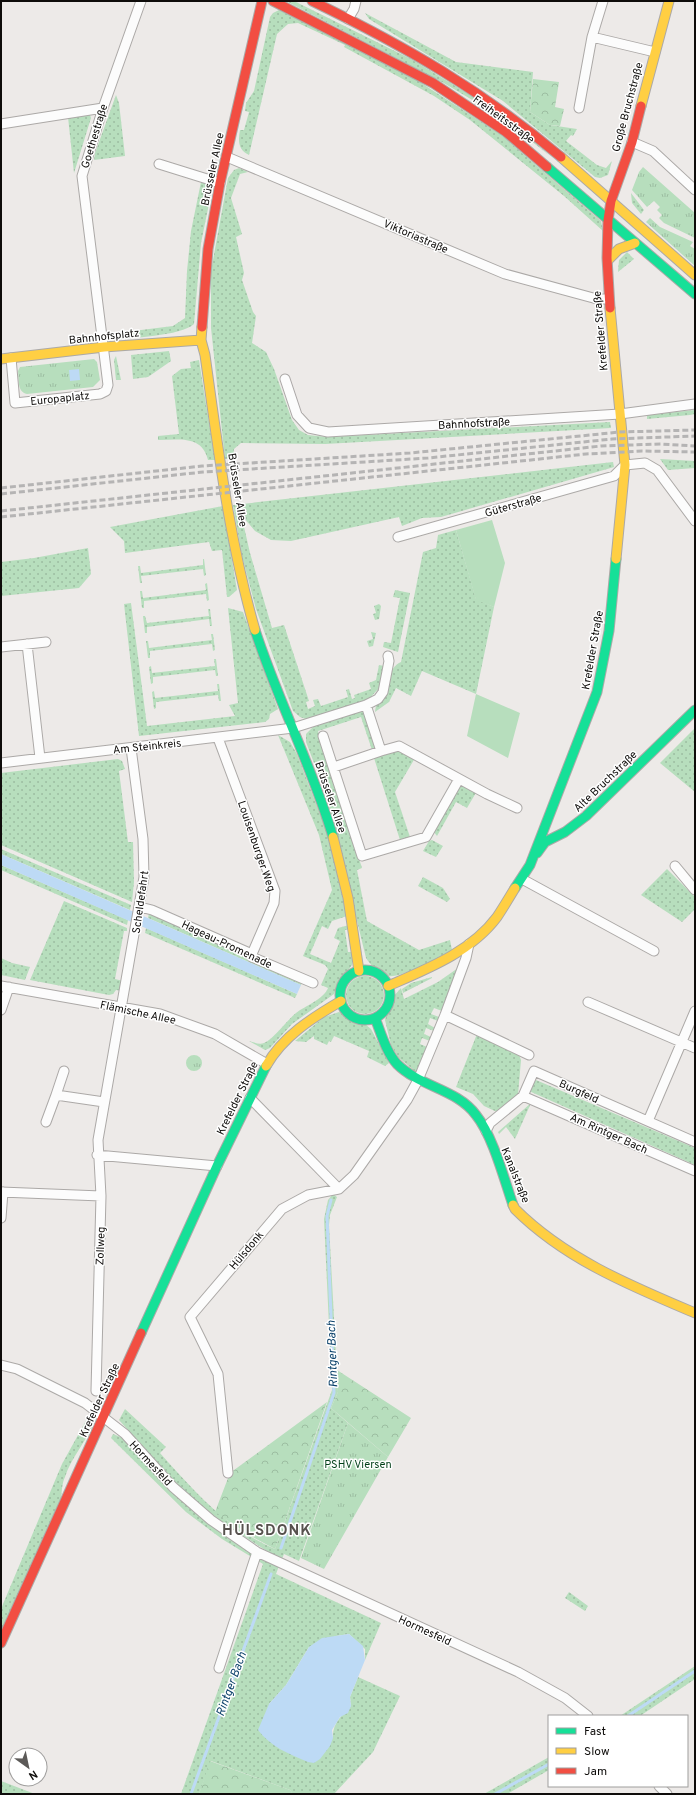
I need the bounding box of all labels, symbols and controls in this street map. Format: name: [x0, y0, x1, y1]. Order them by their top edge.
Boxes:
street label: Große Bruchstraße: [609, 61, 647, 154]
street label: Freiheitsstraße: [470, 93, 537, 147]
street label: Goethestraße: [79, 102, 111, 170]
street label: Brüsseler Allee: [198, 131, 228, 207]
street label: Viktoriastraße: [381, 217, 450, 257]
street label: Krefelder Straße: [591, 290, 611, 372]
street label: Bahnhofsplatz: [68, 326, 140, 348]
street label: Europaplatz: [30, 389, 90, 409]
street label: Bahnhofstraße: [438, 415, 510, 433]
street label: Brüsseler Allee: [224, 452, 250, 528]
street label: Güterstraße: [483, 491, 543, 521]
street label: Krefelder Straße: [579, 609, 607, 691]
street label: Am Steinkreis: [112, 736, 182, 758]
street label: Alte Bruchstraße: [571, 748, 640, 815]
street label: Brüsseler Allee: [311, 760, 349, 835]
street label: Louisenburger Weg: [234, 799, 278, 894]
street label: Scheldefahrt: [130, 870, 152, 934]
street label: Hageau-Promenade: [179, 918, 274, 972]
street label: Flämische Allee: [99, 998, 177, 1028]
street label: Krefelder Straße: [214, 1059, 262, 1138]
street label: Burgfeld: [557, 1077, 601, 1107]
street label: Am Rintger Bach: [568, 1111, 650, 1157]
street label: Kanalstraße: [498, 1146, 533, 1205]
street label: Zollweg: [93, 1226, 109, 1266]
street label: Hülsdonk: [227, 1228, 267, 1273]
water label: Rintger Bach: [324, 1320, 342, 1388]
street label: Krefelder Straße: [77, 1361, 123, 1440]
street label: Hormesfeld: [126, 1438, 175, 1489]
park label: PSHV Viersen: [324, 1458, 392, 1472]
district label: HÜLSDONK: [222, 1520, 312, 1541]
street label: Hormesfeld: [396, 1613, 453, 1649]
water label: Rintger Bach: [213, 1650, 251, 1719]
legend: [548, 1715, 688, 1787]
text: Fast: [584, 1724, 606, 1740]
text: Slow: [584, 1744, 610, 1760]
north arrow: [8, 1747, 48, 1787]
text: Jam: [584, 1764, 607, 1780]
text: N: [26, 1767, 40, 1783]

